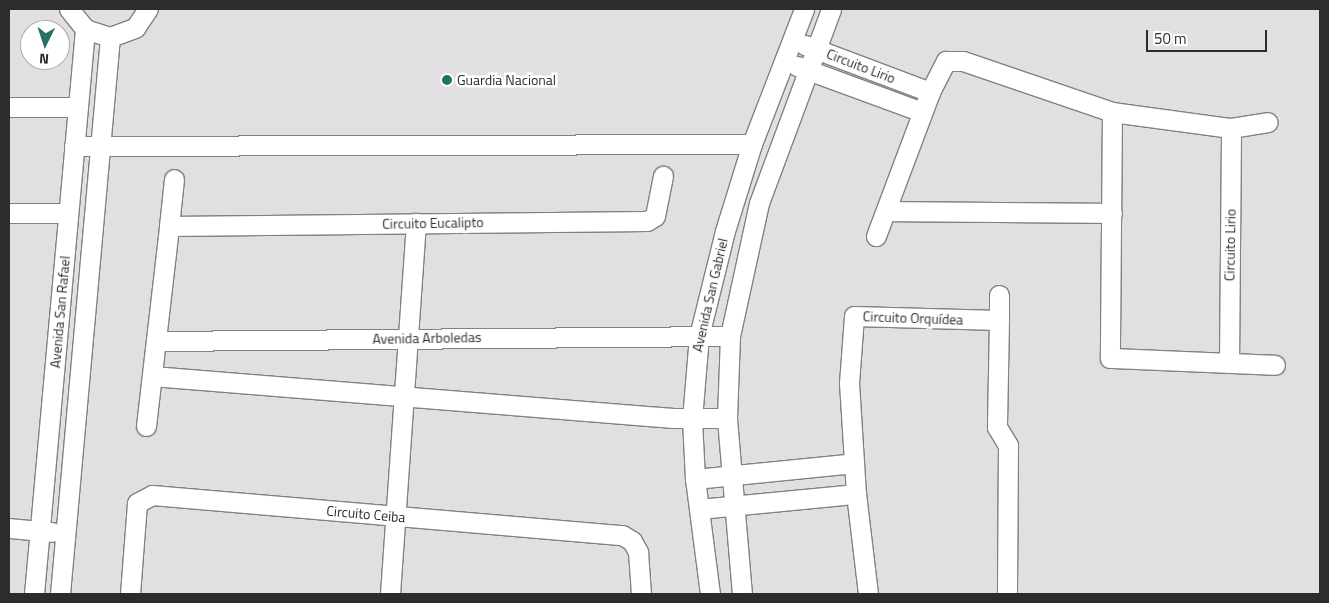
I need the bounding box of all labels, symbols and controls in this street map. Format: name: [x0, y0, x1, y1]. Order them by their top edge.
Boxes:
north arrow: [20, 20, 70, 70]
scale bar: [1149, 20, 1270, 52]
text: 50 m: [1154, 27, 1187, 50]
street label: Circuito Lirio: [824, 45, 898, 87]
text: N: [38, 49, 50, 70]
place label: Guardia Nacional: [457, 72, 556, 88]
marker: Guardia Nacional: [441, 74, 453, 86]
street label: Circuito Lirio: [1221, 209, 1239, 281]
street label: Circuito Eucalipto: [382, 214, 484, 232]
street label: Avenida San Gabriel: [689, 236, 731, 354]
street label: Avenida San Rafael: [47, 255, 73, 369]
street label: Circuito Orquídea: [862, 308, 964, 328]
street label: Avenida Arboledas: [372, 329, 482, 347]
street label: Circuito Ceiba: [326, 502, 406, 526]

